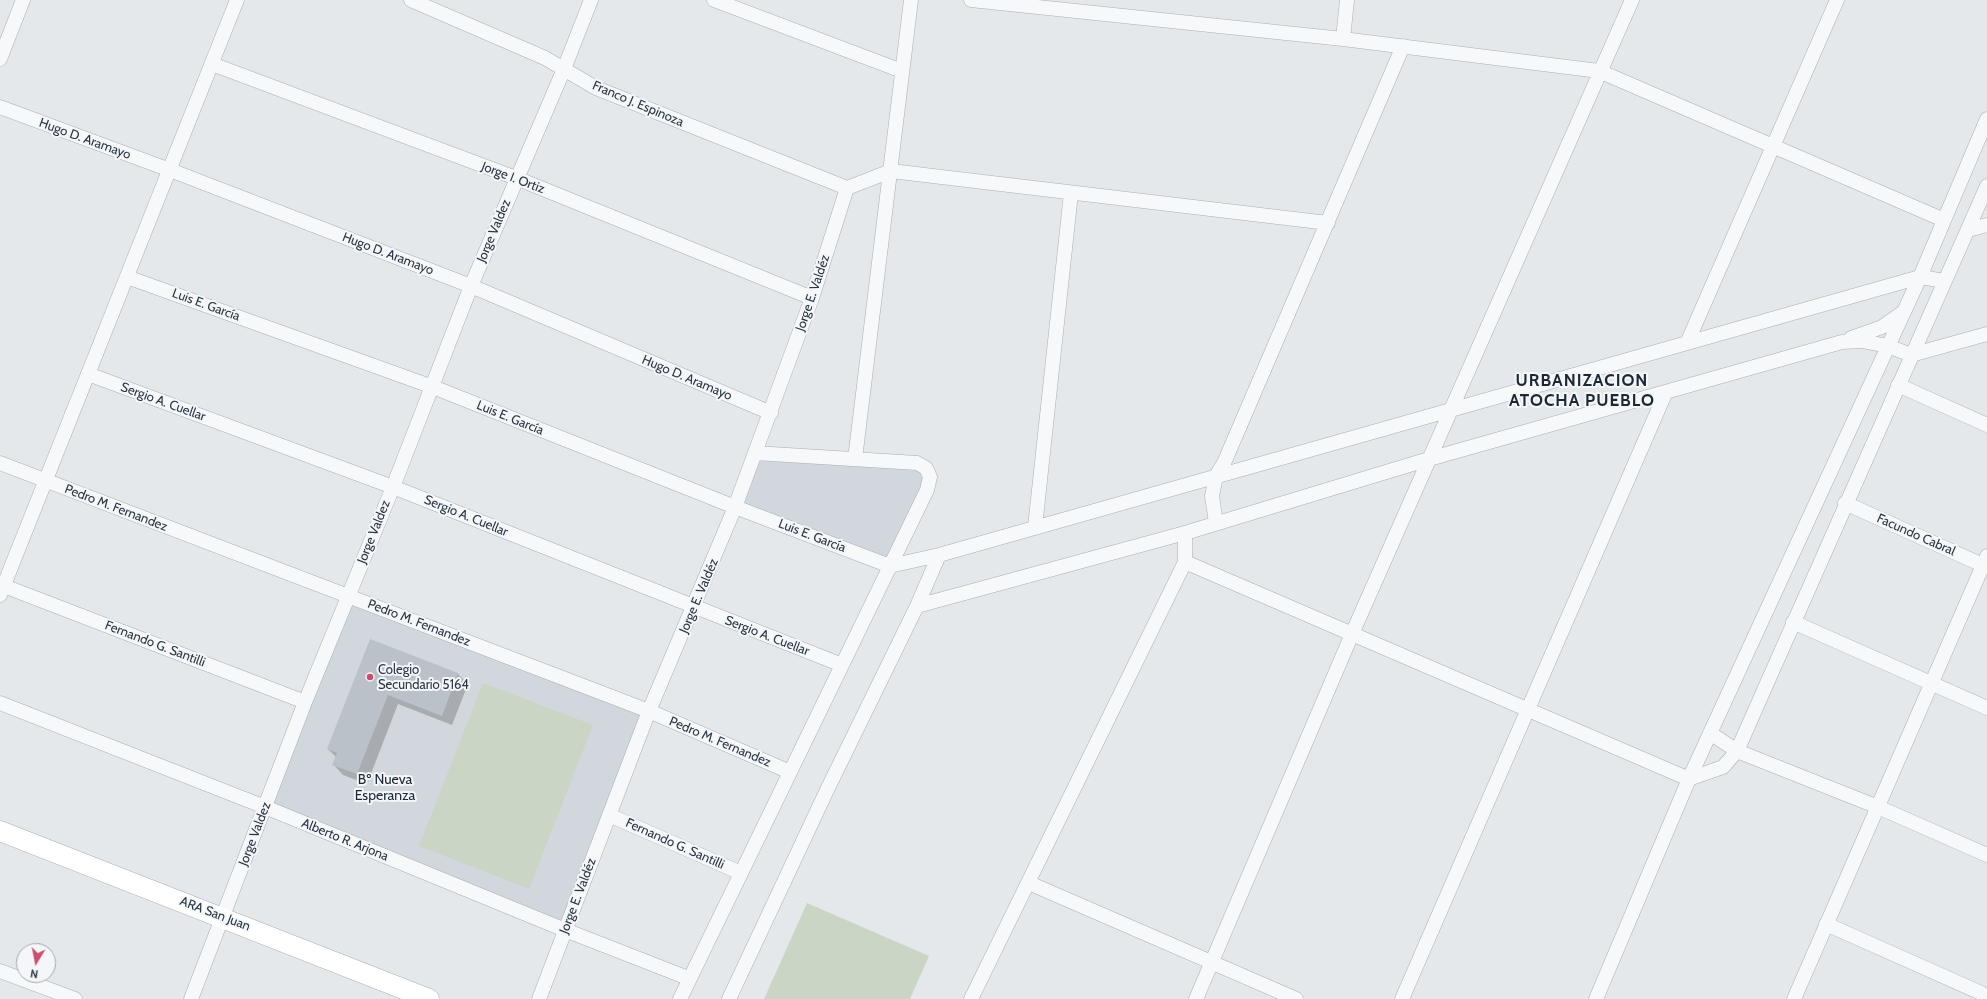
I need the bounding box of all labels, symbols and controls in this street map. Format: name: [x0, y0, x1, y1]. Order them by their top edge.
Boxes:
street label: Franco J. Espinoza: [590, 78, 686, 130]
street label: Hugo D. Aramayo: [37, 115, 133, 163]
street label: Jorge I. Ortiz: [479, 159, 547, 197]
street label: Jorge Valdez: [474, 197, 514, 265]
street label: Hugo D. Aramayo: [340, 229, 436, 279]
street label: Jorge E. Valdéz: [793, 253, 833, 333]
street label: Luis E. García: [170, 286, 242, 324]
street label: Hugo D. Aramayo: [640, 352, 734, 404]
district label: URBANIZACION ATOCHA PUEBLO: [1509, 371, 1655, 411]
street label: Sergio A. Cuellar: [118, 379, 208, 425]
street label: Luis E. García: [474, 397, 546, 439]
street label: Pedro M. Fernandez: [62, 481, 170, 535]
street label: Sergio A. Cuellar: [422, 492, 510, 540]
street label: Jorge Valdez: [354, 498, 394, 566]
street label: Facundo Cabral: [1874, 511, 1958, 559]
street label: Luis E. García: [776, 516, 848, 556]
street label: Jorge E. Valdéz: [676, 556, 722, 636]
street label: Pedro M. Fernandez: [365, 596, 473, 650]
street label: Sergio A. Cuellar: [723, 613, 811, 659]
street label: Fernando G. Santilli: [103, 618, 207, 670]
place label: Colegio Secundario 5164: [378, 662, 469, 693]
marker: Colegio Secundario 5164: [365, 672, 375, 682]
street label: Pedro M. Fernandez: [667, 714, 773, 770]
district label: Bº Nueva Esperanza: [350, 772, 420, 804]
street label: Jorge Valdez: [236, 800, 274, 868]
street label: Alberto R. Arjona: [299, 815, 391, 865]
street label: Fernando G. Santilli: [623, 815, 727, 873]
street label: Jorge E. Valdéz: [556, 856, 600, 936]
street label: ARA San Juan: [178, 893, 252, 935]
north arrow: [16, 943, 56, 983]
text: N: [29, 966, 39, 981]

